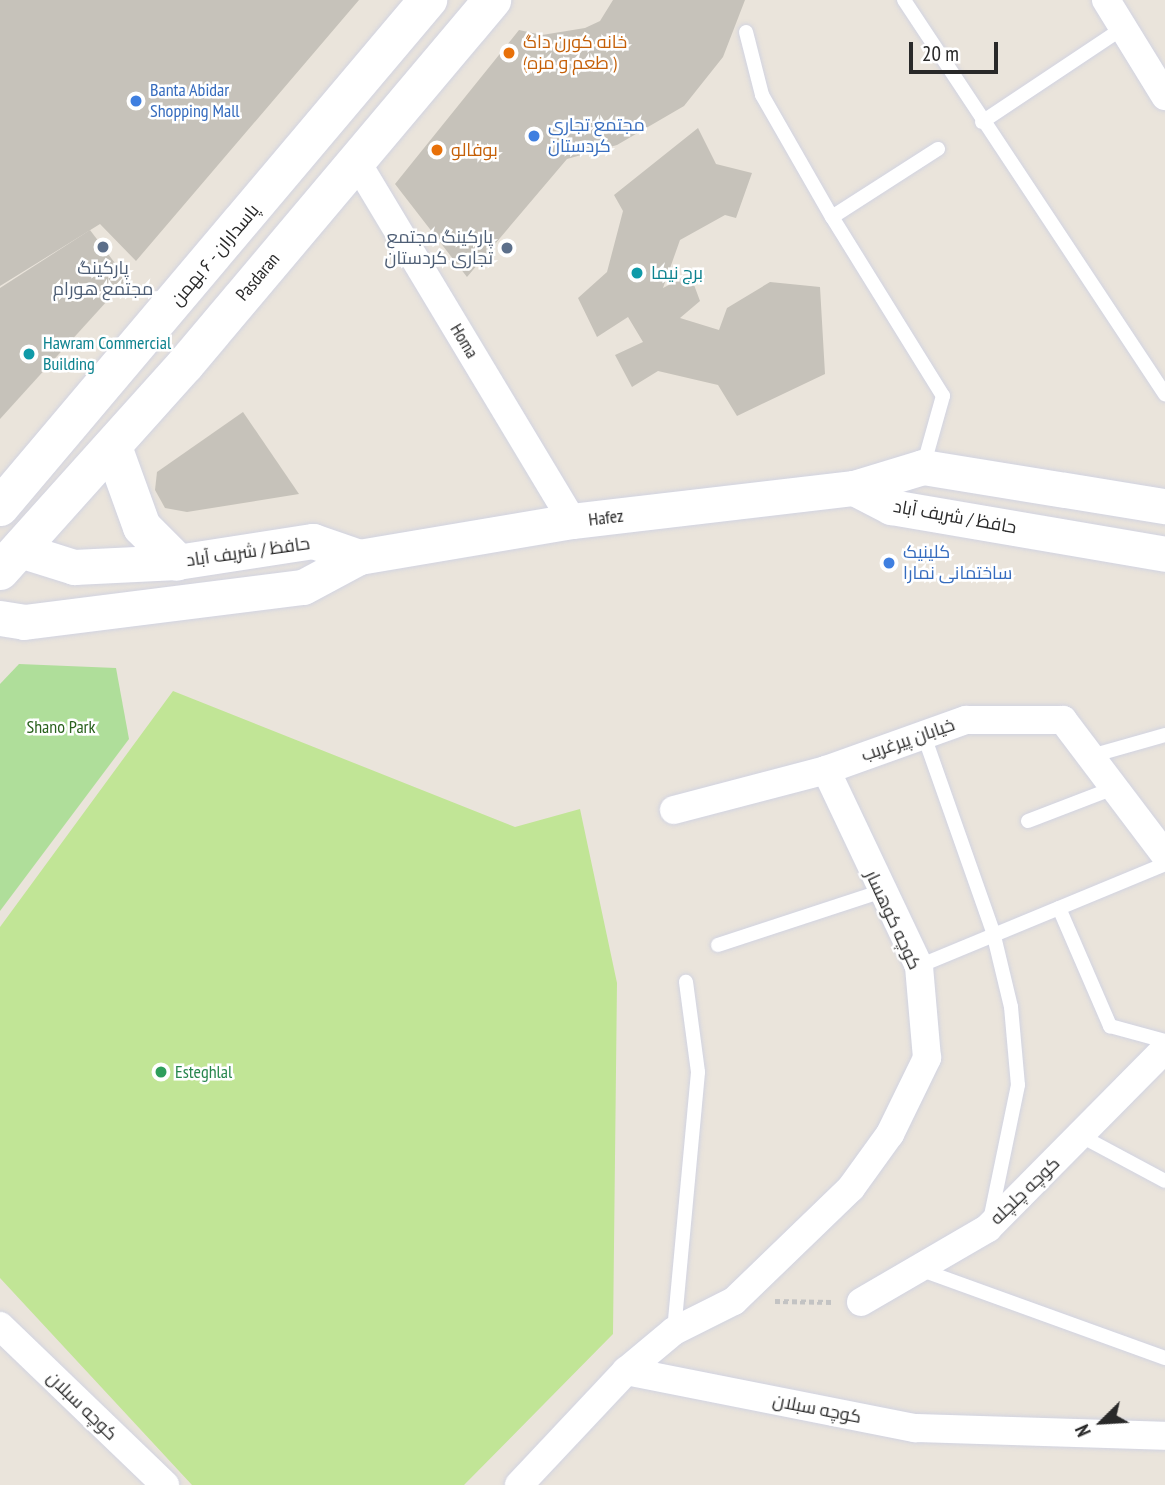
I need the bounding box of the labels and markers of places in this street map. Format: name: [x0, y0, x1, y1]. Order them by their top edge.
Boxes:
place label: خانه کورن داگ (طعم و مزه ): [523, 32, 627, 74]
marker: خانه کورن داگ (طعم و مزه ): [501, 45, 517, 61]
place label: Banta Abidar Shopping Mall: [150, 80, 240, 122]
marker: Banta Abidar Shopping Mall: [128, 93, 144, 109]
place label: مجتمع تجاری کردستان: [548, 115, 645, 158]
marker: مجتمع تجاری کردستان: [526, 128, 542, 144]
place label: بوفالو: [451, 139, 498, 161]
marker: بوفالو: [429, 142, 445, 158]
place label: پارکینگ مجتمع تجاری کردستان: [385, 227, 493, 270]
marker: پارکینگ مجتمع هورام: [95, 239, 111, 255]
marker: پارکینگ مجتمع تجاری کردستان: [499, 240, 515, 256]
place label: پارکینگ مجتمع هورام: [53, 258, 153, 300]
place label: برج نیما: [651, 262, 703, 284]
marker: برج نیما: [629, 265, 645, 281]
place label: Hawram Commercial Building: [43, 333, 171, 376]
marker: Hawram Commercial Building: [21, 346, 37, 362]
place label: کلینیک ساختمانی نمارا: [903, 542, 1012, 584]
marker: کلینیک ساختمانی نمارا: [881, 555, 897, 571]
place label: Esteghlal: [175, 1061, 232, 1083]
marker: Esteghlal: [153, 1064, 169, 1080]

